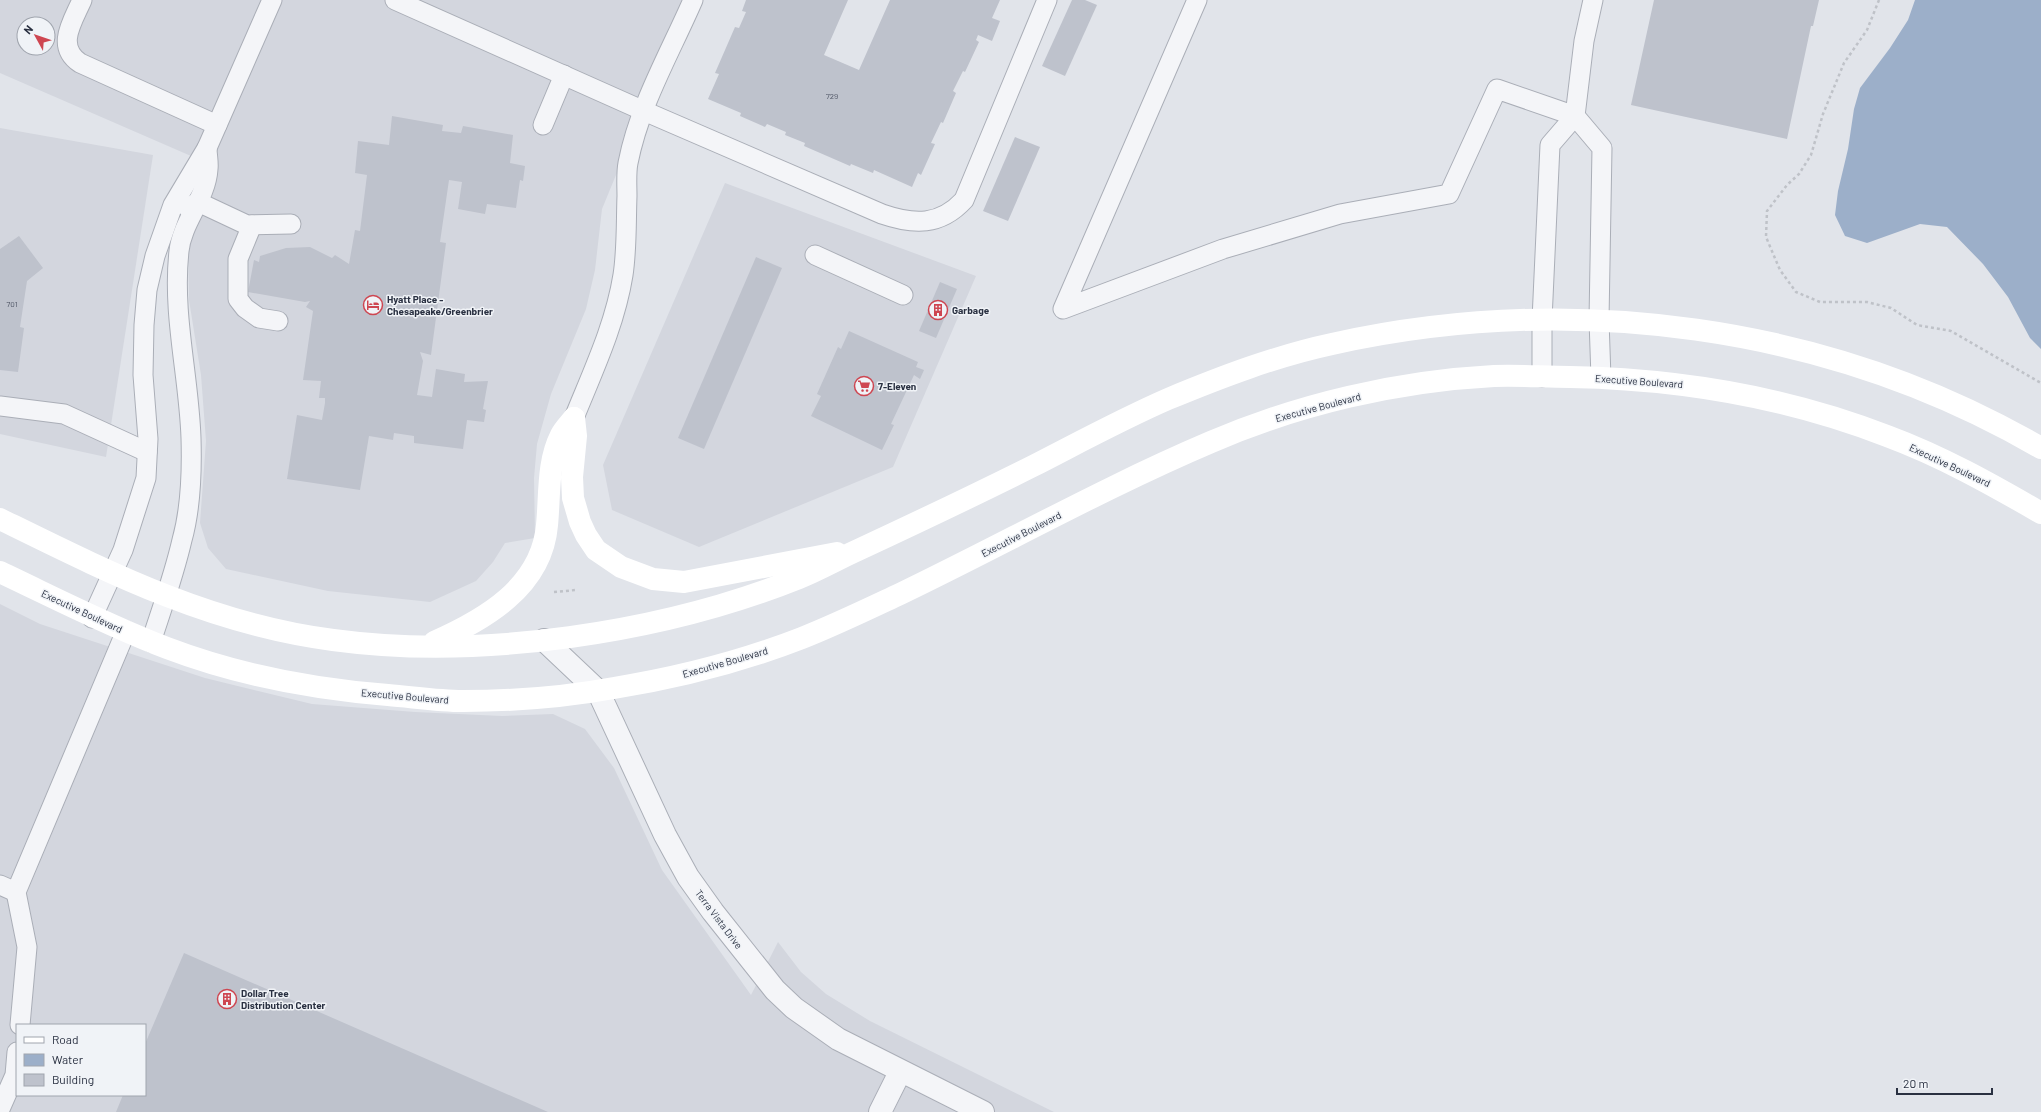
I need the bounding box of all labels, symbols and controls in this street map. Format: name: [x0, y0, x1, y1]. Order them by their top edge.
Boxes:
north arrow: [16, 16, 56, 56]
text: N: [21, 22, 35, 36]
house number: 729: [826, 91, 838, 101]
place label: Hyatt Place - Chesapeake/Greenbrier: [387, 293, 493, 317]
hotel icon: Hyatt Place - Chesapeake/Greenbrier: [362, 294, 384, 316]
house number: 701: [7, 299, 18, 309]
building icon: Garbage: [927, 299, 949, 321]
place label: Garbage: [952, 304, 990, 316]
street label: Executive Boulevard: [1595, 372, 1683, 390]
supermarket icon: 7-Eleven: [853, 375, 875, 397]
place label: 7-Eleven: [878, 380, 916, 392]
street label: Executive Boulevard: [1274, 390, 1362, 424]
street label: Executive Boulevard: [1908, 441, 1992, 489]
street label: Executive Boulevard: [979, 509, 1063, 559]
street label: Executive Boulevard: [40, 587, 124, 635]
street label: Executive Boulevard: [681, 644, 769, 680]
street label: Executive Boulevard: [361, 686, 449, 706]
street label: Terra Vista Drive: [693, 887, 745, 951]
place label: Dollar Tree Distribution Center: [241, 987, 326, 1011]
building icon: Dollar Tree Distribution Center: [216, 988, 238, 1010]
legend: [16, 1024, 146, 1096]
text: Road: [52, 1032, 79, 1046]
text: Water: [52, 1052, 84, 1066]
scale bar: [1897, 1070, 1992, 1096]
text: Building: [52, 1072, 94, 1086]
text: 20 m: [1903, 1076, 1929, 1090]

